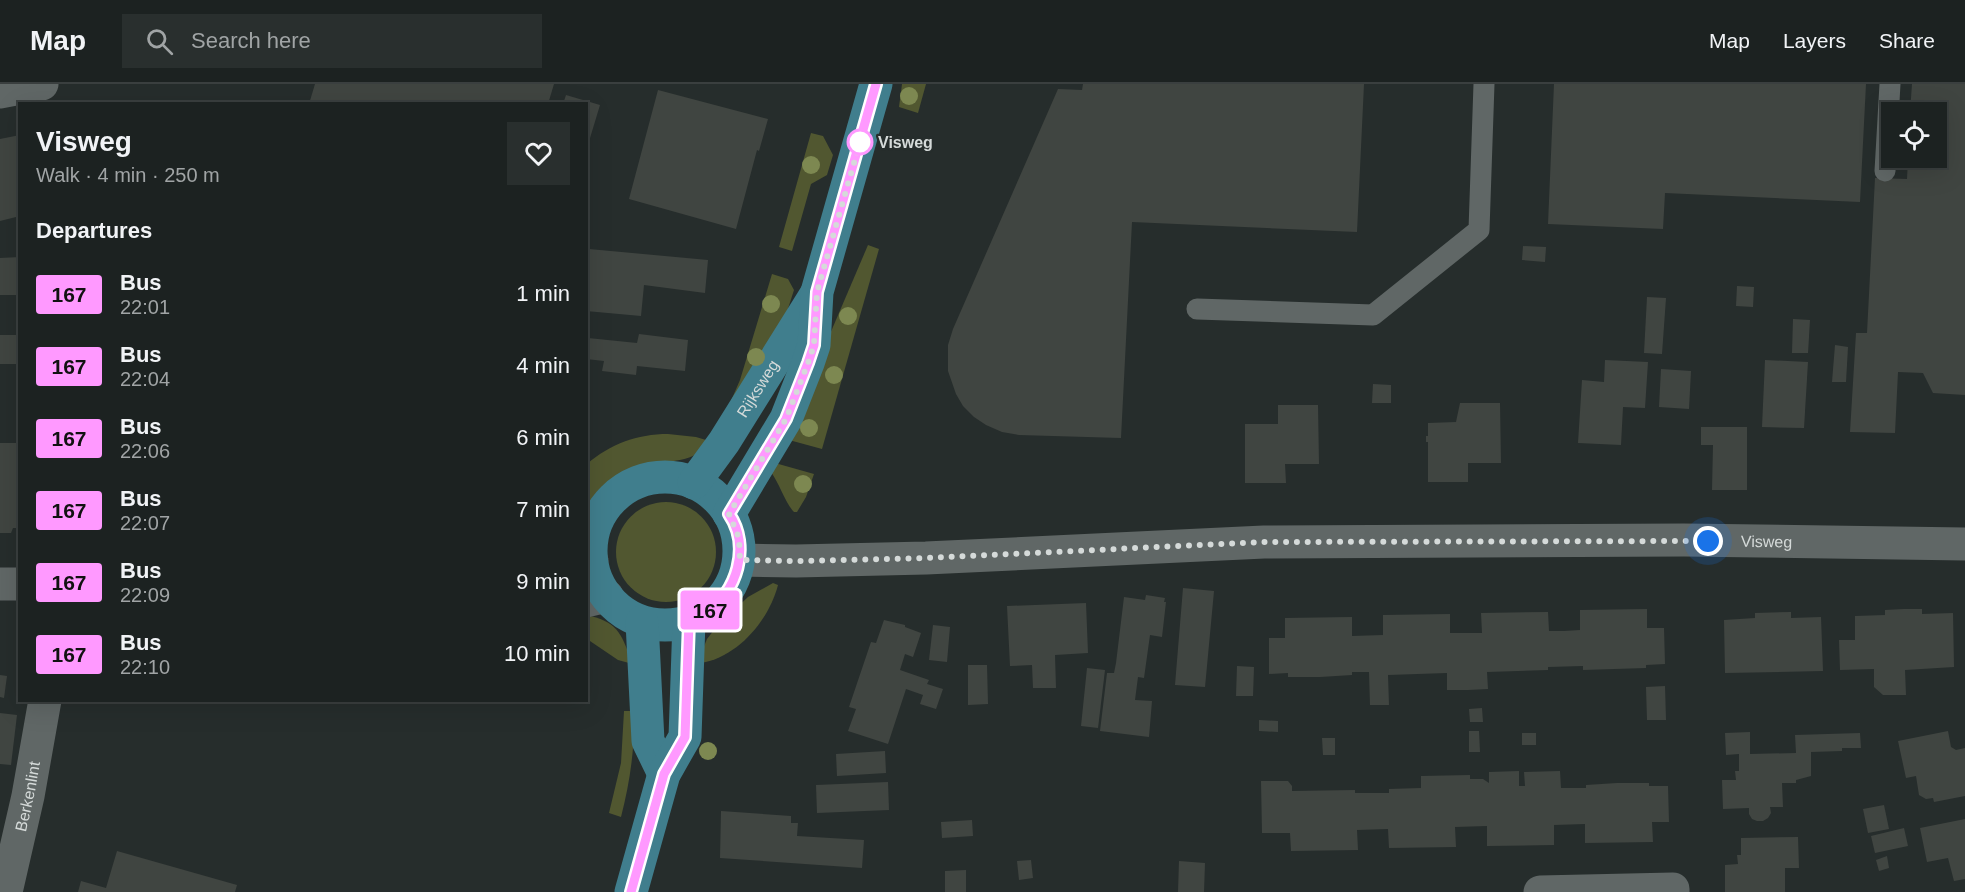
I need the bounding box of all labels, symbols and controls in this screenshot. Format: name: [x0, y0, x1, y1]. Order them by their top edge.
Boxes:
search box: [122, 14, 542, 68]
text: Map: [30, 25, 86, 56]
icon: search: [143, 25, 176, 58]
text: Search here: [191, 28, 311, 53]
text: Map: [1709, 29, 1750, 52]
text: Layers: [1783, 29, 1846, 52]
text: Share: [1879, 29, 1935, 52]
map controls: [1881, 102, 1947, 168]
button: locate: [1881, 102, 1947, 168]
button: heart: [507, 122, 570, 185]
text: Visweg: [36, 126, 132, 157]
marker: Visweg: [847, 129, 873, 155]
place label: Visweg: [878, 134, 933, 151]
text: Walk · 4 min · 250 m: [36, 164, 220, 186]
text: Departures: [36, 218, 152, 243]
text: Bus: [120, 270, 162, 295]
text: 1 min: [516, 281, 570, 306]
text: 167: [51, 283, 87, 306]
text: 22:01: [120, 296, 170, 318]
text: Bus: [120, 342, 162, 367]
text: 4 min: [516, 353, 570, 378]
text: 167: [51, 355, 87, 378]
street label: Rijksweg: [734, 357, 782, 420]
text: 22:04: [120, 368, 170, 390]
text: Bus: [120, 414, 162, 439]
text: 6 min: [516, 425, 570, 450]
text: 167: [51, 427, 87, 450]
text: 22:06: [120, 440, 170, 462]
text: Bus: [120, 486, 162, 511]
text: 7 min: [516, 497, 570, 522]
text: 167: [51, 499, 87, 522]
text: 22:07: [120, 512, 170, 534]
your location: [1693, 526, 1723, 556]
street label: Visweg: [1741, 533, 1792, 551]
text: Bus: [120, 558, 162, 583]
text: 9 min: [516, 569, 570, 594]
text: 167: [51, 571, 87, 594]
text: 22:09: [120, 584, 170, 606]
line badge: 167: [676, 590, 744, 630]
text: 167: [692, 599, 728, 622]
text: Bus: [120, 630, 162, 655]
text: 10 min: [504, 641, 570, 666]
text: 167: [51, 643, 87, 666]
text: 22:10: [120, 656, 170, 678]
street label: Berkenlint: [12, 759, 43, 833]

